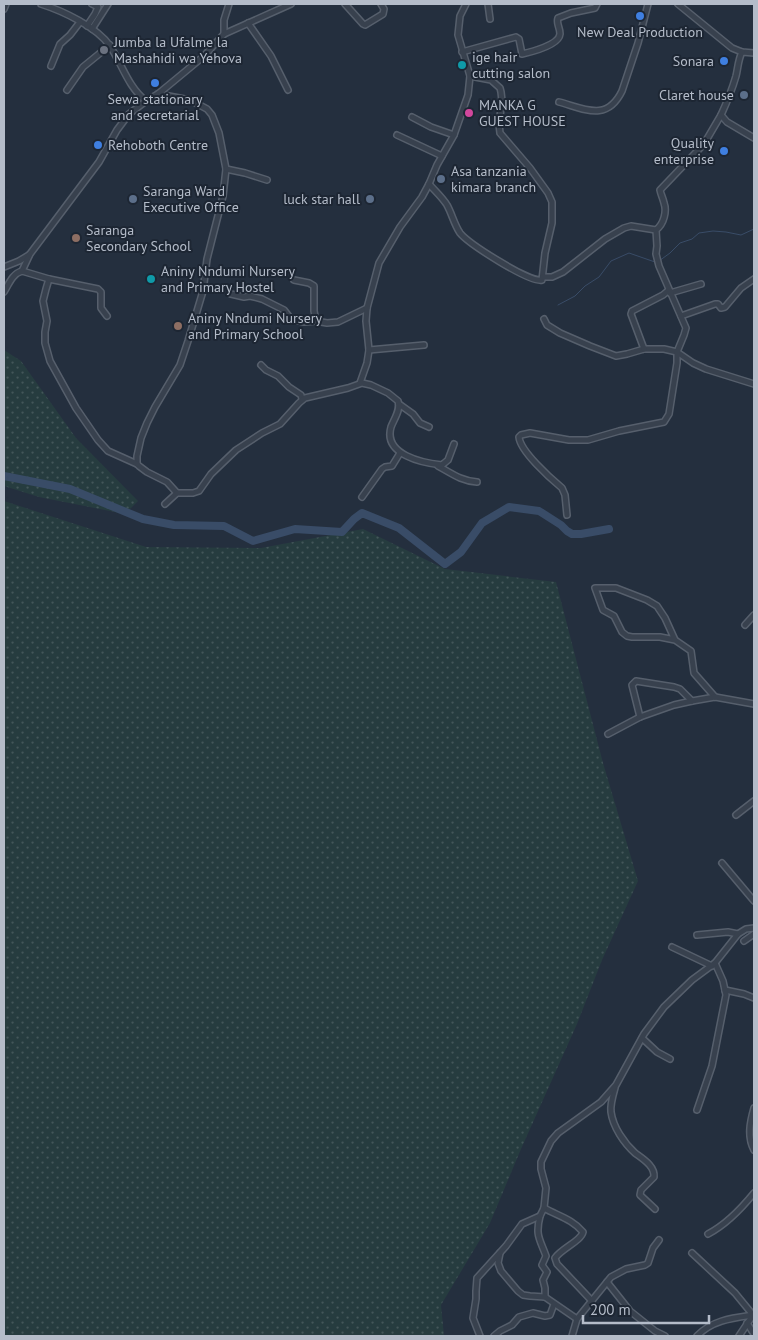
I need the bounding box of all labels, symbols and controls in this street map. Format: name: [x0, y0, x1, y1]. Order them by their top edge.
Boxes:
marker: New Deal Production: [634, 10, 646, 22]
place label: New Deal Production: [577, 23, 703, 41]
place label: Jumba la Ufalme la Mashahidi wa Yehova: [113, 33, 242, 67]
marker: Jumba la Ufalme la Mashahidi wa Yehova: [98, 44, 110, 56]
place label: ige hair cutting salon: [472, 48, 550, 82]
place label: Sonara: [673, 52, 714, 70]
marker: Sonara: [718, 55, 730, 67]
marker: ige hair cutting salon: [456, 59, 468, 71]
marker: Sewa stationary and secretarial: [149, 77, 161, 89]
place label: Claret house: [659, 86, 734, 104]
marker: Claret house: [738, 89, 750, 101]
place label: Sewa stationary and secretarial: [108, 90, 203, 124]
place label: MANKA G GUEST HOUSE: [479, 96, 566, 130]
marker: MANKA G GUEST HOUSE: [463, 107, 475, 119]
place label: Quality enterprise: [654, 134, 714, 168]
place label: Rehoboth Centre: [108, 136, 208, 154]
marker: Rehoboth Centre: [92, 139, 104, 151]
marker: Quality enterprise: [718, 145, 730, 157]
place label: Asa tanzania kimara branch: [451, 162, 536, 196]
marker: Asa tanzania kimara branch: [435, 173, 447, 185]
place label: Saranga Ward Executive Office: [143, 182, 239, 216]
place label: luck star hall: [283, 190, 360, 208]
marker: Saranga Ward Executive Office: [127, 193, 139, 205]
marker: luck star hall: [364, 193, 376, 205]
place label: Saranga Secondary School: [86, 221, 191, 255]
marker: Saranga Secondary School: [70, 232, 82, 244]
place label: Aniny Nndumi Nursery and Primary Hostel: [161, 262, 296, 296]
marker: Aniny Nndumi Nursery and Primary Hostel: [145, 273, 157, 285]
place label: Aniny Nndumi Nursery and Primary School: [188, 309, 323, 343]
marker: Aniny Nndumi Nursery and Primary School: [172, 320, 184, 332]
scale bar: [583, 1292, 709, 1324]
text: 200 m: [590, 1300, 631, 1319]

